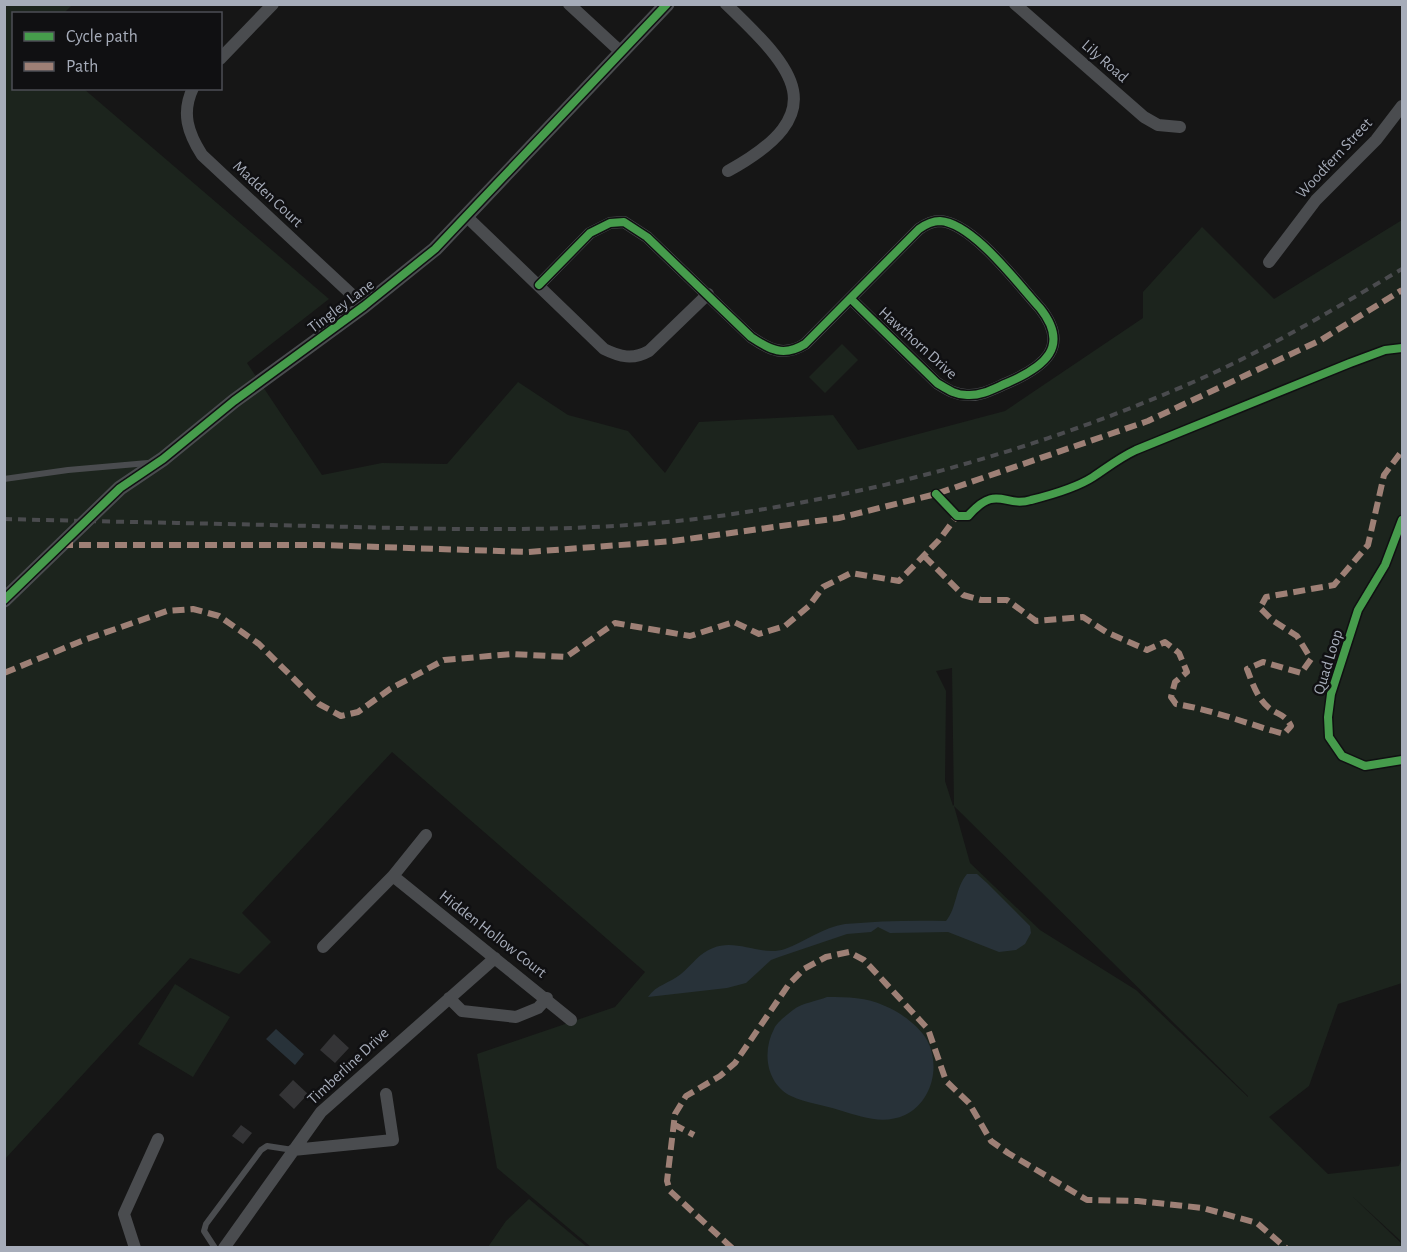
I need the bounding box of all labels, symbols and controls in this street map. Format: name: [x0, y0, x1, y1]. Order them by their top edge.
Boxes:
legend: [12, 12, 222, 90]
text: Cycle path: [66, 28, 138, 46]
street label: Lily Road: [1078, 37, 1131, 86]
text: Path: [66, 58, 98, 76]
street label: Woodfern Street: [1293, 115, 1375, 201]
street label: Madden Court: [230, 158, 306, 230]
street label: Tingley Lane: [305, 276, 378, 337]
street label: Hawthorn Drive: [876, 304, 960, 382]
street label: Quad Loop: [1311, 628, 1346, 697]
street label: Hidden Hollow Court: [436, 887, 550, 981]
street label: Timberline Drive: [304, 1024, 392, 1108]

